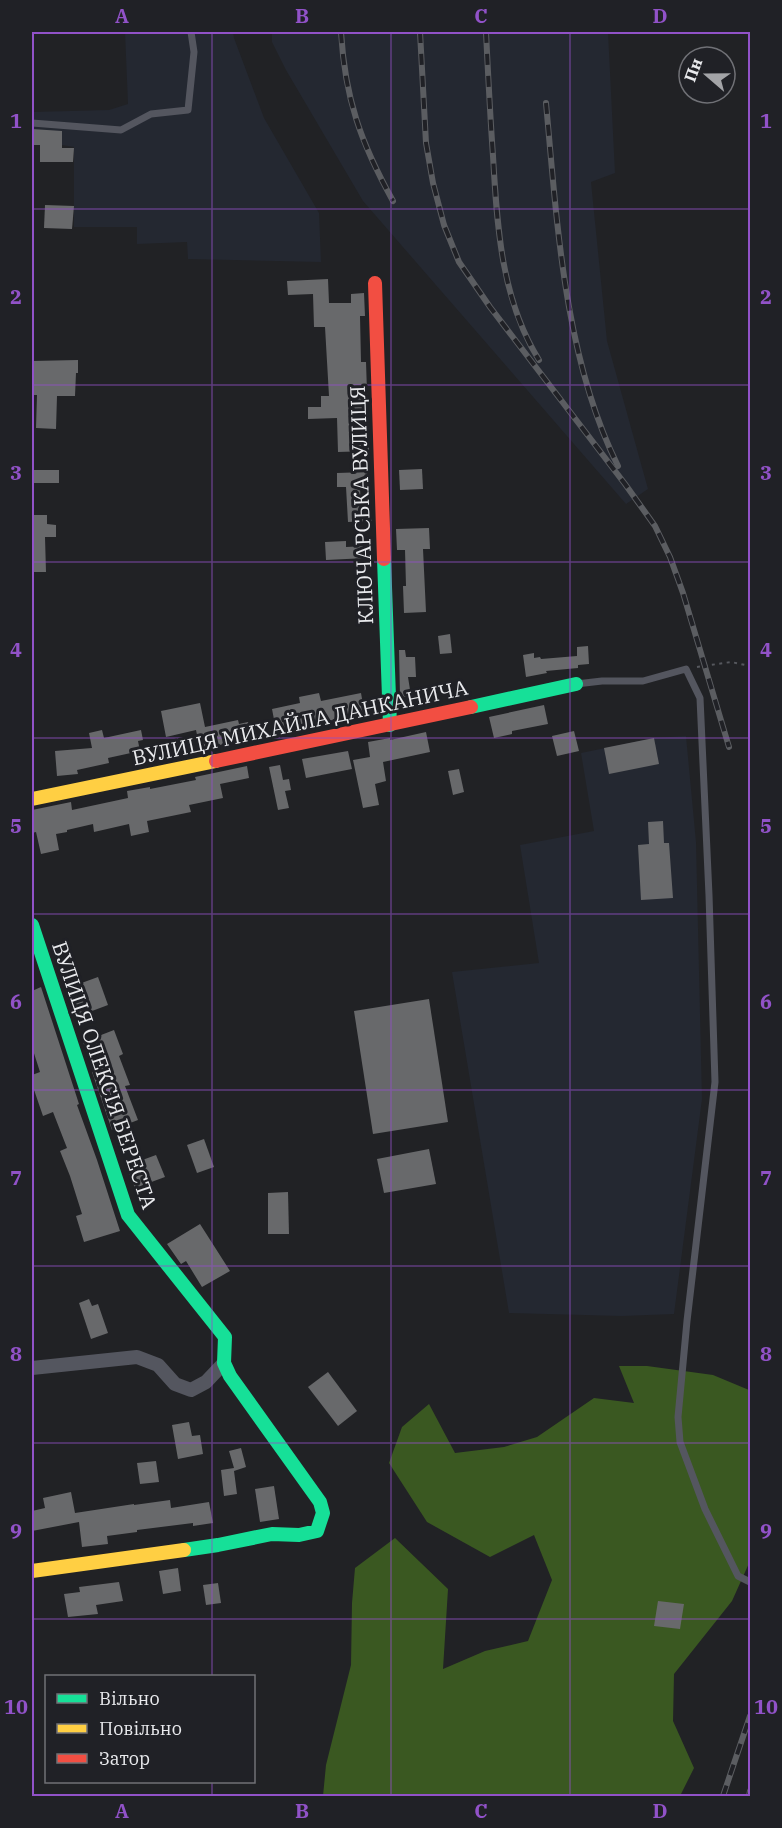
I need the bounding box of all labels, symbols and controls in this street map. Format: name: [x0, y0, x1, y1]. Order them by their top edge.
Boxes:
text: A: [115, 2, 129, 29]
text: B: [295, 2, 309, 29]
text: C: [474, 2, 488, 29]
text: D: [652, 2, 668, 29]
north arrow: [677, 45, 737, 105]
text: Пн: [679, 55, 706, 84]
text: 1: [10, 107, 22, 134]
text: 1: [760, 107, 772, 134]
text: 2: [10, 283, 22, 310]
text: 2: [760, 283, 772, 310]
street label: КЛЮЧАРСЬКА ВУЛИЦЯ: [343, 385, 379, 625]
text: 3: [10, 459, 22, 486]
text: 3: [760, 459, 772, 486]
text: 4: [10, 636, 22, 663]
text: 4: [760, 636, 772, 663]
street label: ВУЛИЦЯ МИХАЙЛА ДАНКАНИЧА: [130, 673, 471, 771]
text: 5: [10, 812, 22, 839]
text: 5: [760, 812, 772, 839]
street label: ВУЛИЦЯ ОЛЕКСІЯ БЕРЕСТА: [46, 937, 164, 1213]
text: 6: [10, 988, 22, 1015]
text: 6: [760, 988, 772, 1015]
text: 7: [10, 1164, 22, 1191]
text: 7: [760, 1164, 772, 1191]
text: 8: [10, 1340, 22, 1367]
text: 8: [760, 1340, 772, 1367]
text: 9: [10, 1517, 22, 1544]
text: 9: [760, 1517, 772, 1544]
legend: [45, 1675, 255, 1783]
text: Вільно: [99, 1687, 160, 1710]
text: 10: [4, 1693, 28, 1720]
text: 10: [754, 1693, 778, 1720]
text: Повільно: [99, 1717, 182, 1740]
text: Затор: [99, 1747, 150, 1770]
text: A: [115, 1797, 129, 1824]
text: B: [295, 1797, 309, 1824]
text: C: [474, 1797, 488, 1824]
text: D: [652, 1797, 668, 1824]

